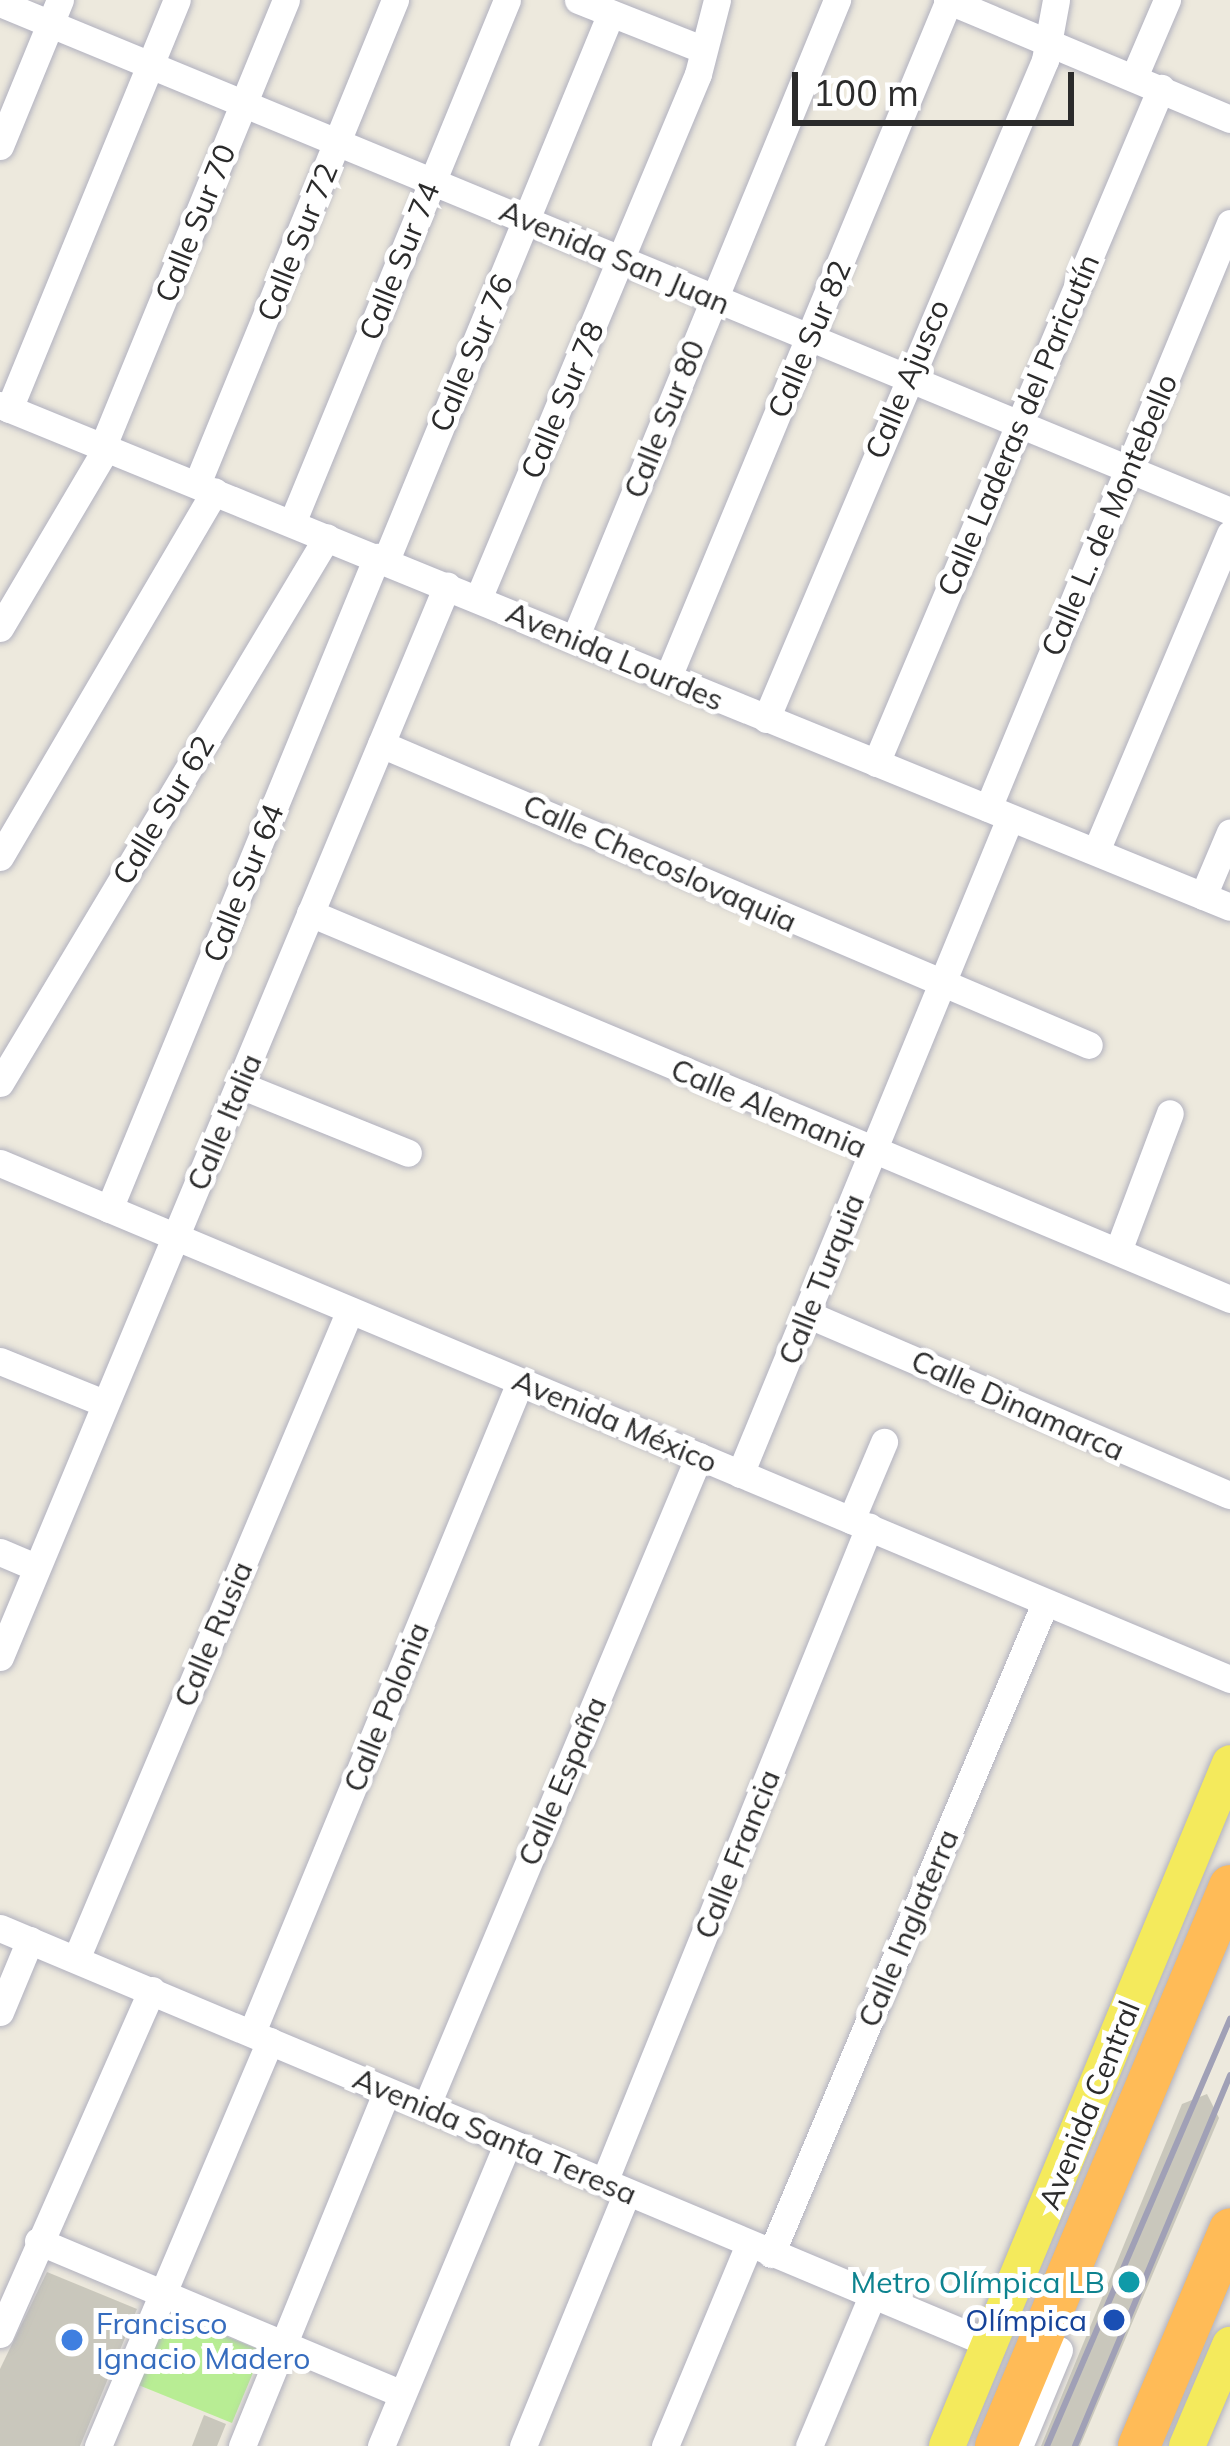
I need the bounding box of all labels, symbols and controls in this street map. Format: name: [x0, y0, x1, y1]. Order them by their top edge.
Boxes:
scale bar: [798, 48, 1080, 122]
text: 100 m: [813, 70, 919, 115]
street label: Calle Sur 70: [147, 139, 243, 307]
street label: Calle Sur 72: [249, 158, 345, 326]
street label: Calle Sur 74: [351, 177, 447, 345]
street label: Avenida San Juan: [494, 192, 736, 322]
street label: Calle Laderas del Paricutín: [930, 249, 1106, 601]
street label: Calle Sur 82: [760, 255, 858, 423]
street label: Calle Sur 76: [422, 269, 520, 437]
street label: Calle Ajusco: [857, 294, 957, 464]
street label: Calle Sur 78: [513, 316, 611, 484]
street label: Calle Sur 80: [616, 335, 712, 503]
street label: Calle L. de Montebello: [1033, 369, 1185, 661]
street label: Avenida Lourdes: [501, 594, 729, 718]
street label: Calle Sur 62: [105, 729, 221, 891]
street label: Calle Checoslovaquia: [518, 786, 802, 940]
street label: Calle Sur 64: [195, 799, 291, 967]
street label: Calle Italia: [179, 1048, 269, 1196]
street label: Calle Alemania: [666, 1051, 872, 1165]
street label: Calle Turquia: [770, 1188, 872, 1370]
street label: Calle Dinamarca: [906, 1342, 1130, 1468]
street label: Avenida México: [507, 1362, 723, 1480]
street label: Calle Rusia: [166, 1556, 260, 1712]
street label: Calle Polonia: [336, 1617, 436, 1797]
street label: Calle España: [510, 1691, 614, 1871]
street label: Calle Francia: [687, 1764, 787, 1944]
street label: Calle Inglaterra: [850, 1824, 966, 2032]
street label: Avenida Central: [1031, 1996, 1147, 2214]
street label: Avenida Santa Teresa: [348, 2060, 642, 2212]
place label: Metro Olímpica LB: [851, 2264, 1105, 2300]
marker: Metro Olímpica LB: [1116, 2269, 1142, 2295]
place label: Olímpica: [965, 2302, 1087, 2338]
marker: Olímpica: [1098, 2304, 1130, 2336]
place label: Francisco Ignacio Madero: [96, 2305, 310, 2376]
marker: Francisco Ignacio Madero: [59, 2327, 85, 2353]

